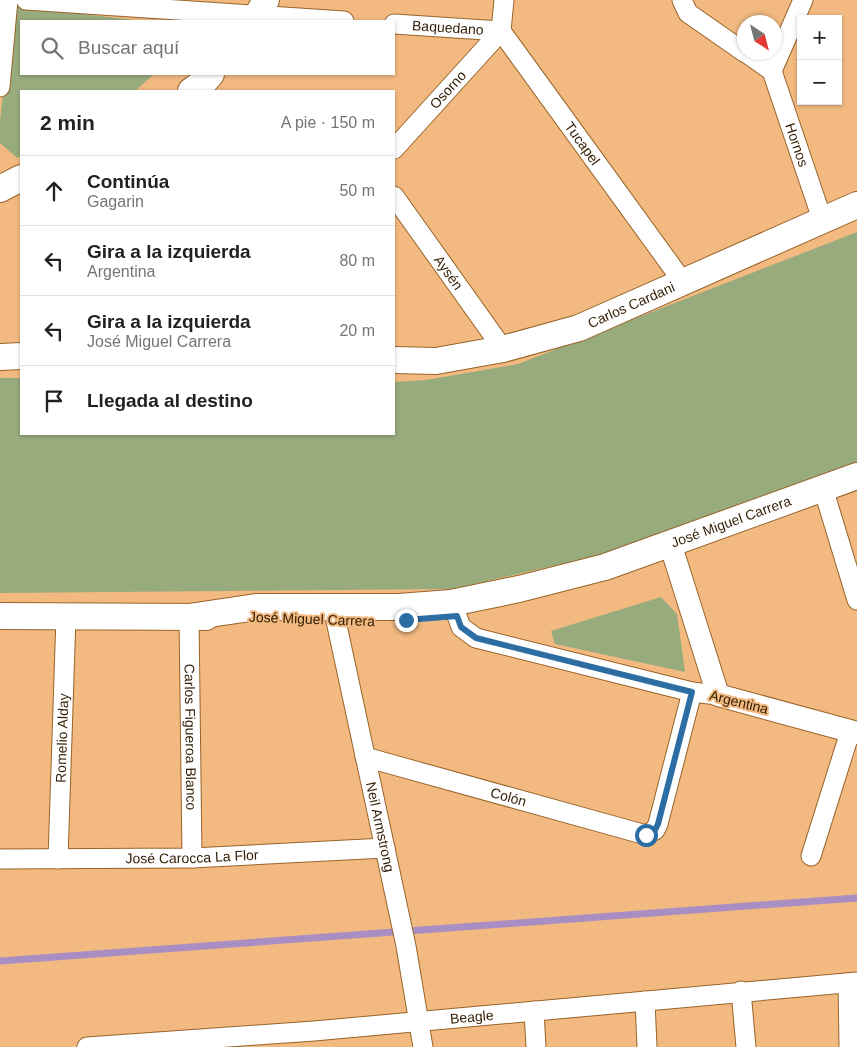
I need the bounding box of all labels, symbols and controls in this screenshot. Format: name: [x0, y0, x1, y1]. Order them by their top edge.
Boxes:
north arrow: [737, 15, 782, 60]
map controls: [797, 15, 842, 105]
button: +: [797, 15, 842, 60]
street label: Baquedano: [412, 17, 484, 38]
search box: [20, 20, 395, 75]
icon: search: [38, 34, 66, 62]
text: Buscar aquí: [78, 37, 179, 58]
button: −: [797, 60, 842, 105]
street label: Osorno: [426, 67, 469, 112]
text: 2 min: [40, 111, 95, 134]
text: A pie · 150 m: [281, 114, 375, 131]
street label: Tucapel: [562, 119, 603, 168]
street label: Hornos: [782, 121, 812, 169]
text: Continúa: [87, 171, 169, 192]
icon: ahead: [40, 177, 68, 205]
text: 50 m: [339, 182, 375, 199]
text: Gagarin: [87, 193, 144, 210]
text: Gira a la izquierda: [87, 241, 251, 262]
icon: left: [40, 247, 68, 275]
text: 80 m: [339, 252, 375, 269]
street label: Aysén: [431, 252, 466, 293]
text: Argentina: [87, 263, 156, 280]
street label: Carlos Cardani: [585, 279, 677, 331]
text: Gira a la izquierda: [87, 311, 251, 332]
icon: left: [40, 317, 68, 345]
text: 20 m: [339, 322, 375, 339]
text: José Miguel Carrera: [87, 333, 231, 350]
icon: arrive: [40, 387, 68, 415]
text: Llegada al destino: [87, 390, 253, 411]
street label: José Miguel Carrera: [669, 492, 793, 550]
street label: José Miguel Carrera: [249, 609, 375, 629]
route end: [395, 609, 418, 632]
street label: Carlos Figueroa Blanco: [182, 664, 199, 811]
street label: Argentina: [708, 687, 770, 717]
street label: Romelio Alday: [53, 693, 71, 783]
street label: Neil Armstrong: [363, 780, 398, 874]
street label: Colón: [489, 784, 528, 809]
route start: [635, 824, 658, 847]
street label: José Carocca La Flor: [125, 847, 259, 866]
street label: Beagle: [449, 1007, 494, 1027]

